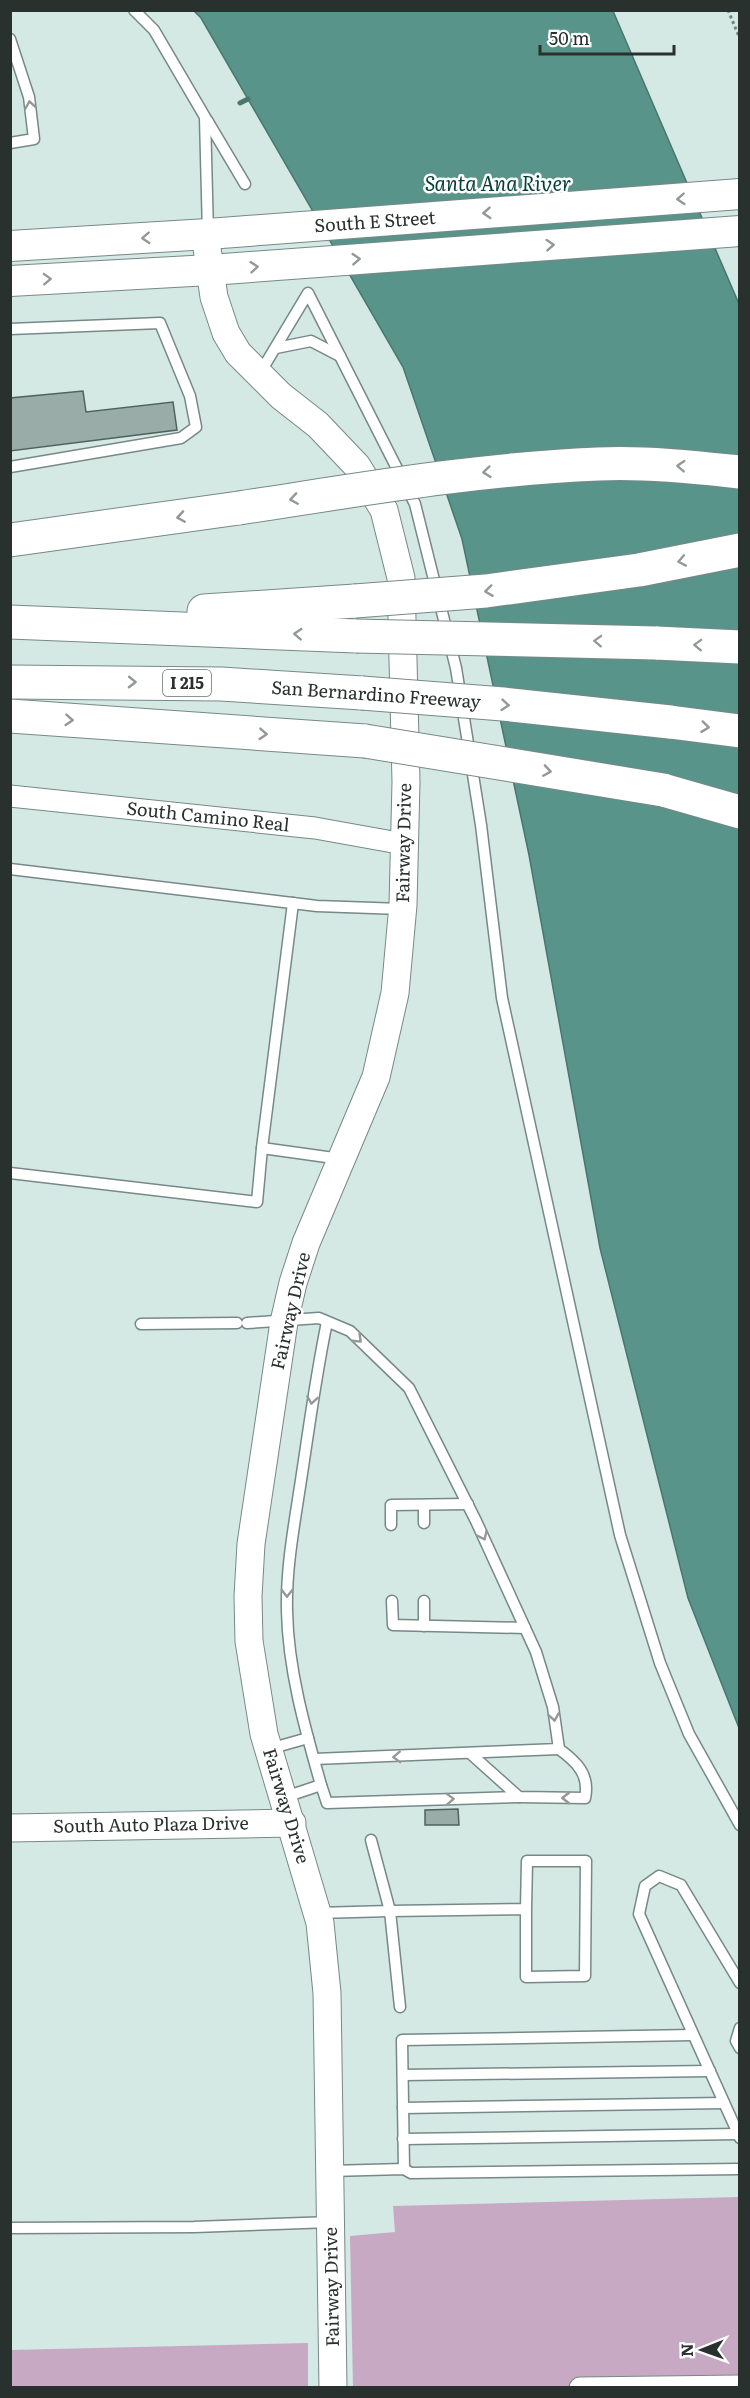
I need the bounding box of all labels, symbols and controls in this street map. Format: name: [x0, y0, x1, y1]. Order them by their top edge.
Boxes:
scale bar: [540, 18, 674, 56]
text: 50 m: [549, 24, 590, 51]
one-way arrow: [24, 100, 36, 109]
water label: Santa Ana River: [425, 167, 571, 197]
one-way arrow: [677, 192, 686, 205]
street label: South E Street: [313, 203, 437, 238]
one-way arrow: [482, 207, 491, 220]
one-way arrow: [142, 231, 151, 244]
one-way arrow: [546, 239, 555, 252]
one-way arrow: [351, 253, 360, 266]
one-way arrow: [249, 261, 258, 274]
one-way arrow: [43, 273, 52, 286]
one-way arrow: [677, 460, 686, 473]
one-way arrow: [482, 465, 491, 478]
one-way arrow: [289, 493, 298, 505]
one-way arrow: [177, 510, 186, 522]
one-way arrow: [677, 554, 687, 567]
one-way arrow: [485, 584, 494, 596]
one-way arrow: [293, 627, 302, 640]
one-way arrow: [593, 635, 602, 648]
one-way arrow: [693, 639, 702, 652]
road number: I 215: [163, 670, 211, 696]
street label: San Bernardino Freeway: [270, 673, 482, 714]
one-way arrow: [127, 676, 136, 688]
one-way arrow: [500, 698, 509, 711]
one-way arrow: [64, 713, 73, 726]
one-way arrow: [700, 720, 709, 732]
one-way arrow: [259, 727, 268, 740]
one-way arrow: [542, 764, 552, 777]
street label: Fairway Drive: [388, 783, 417, 903]
street label: South Camino Real: [125, 794, 291, 837]
street label: Fairway Drive: [263, 1249, 316, 1372]
one-way arrow: [351, 1332, 361, 1343]
one-way arrow: [306, 1395, 319, 1405]
one-way arrow: [476, 1530, 488, 1541]
one-way arrow: [281, 1589, 293, 1598]
one-way arrow: [548, 1712, 560, 1722]
street label: Fairway Drive: [257, 1744, 318, 1867]
one-way arrow: [392, 1750, 401, 1763]
one-way arrow: [561, 1792, 570, 1804]
one-way arrow: [446, 1793, 455, 1806]
street label: South Auto Plaza Drive: [53, 1808, 249, 1839]
street label: Fairway Drive: [316, 2227, 345, 2347]
north arrow: [672, 2320, 732, 2380]
text: N: [674, 2343, 698, 2357]

